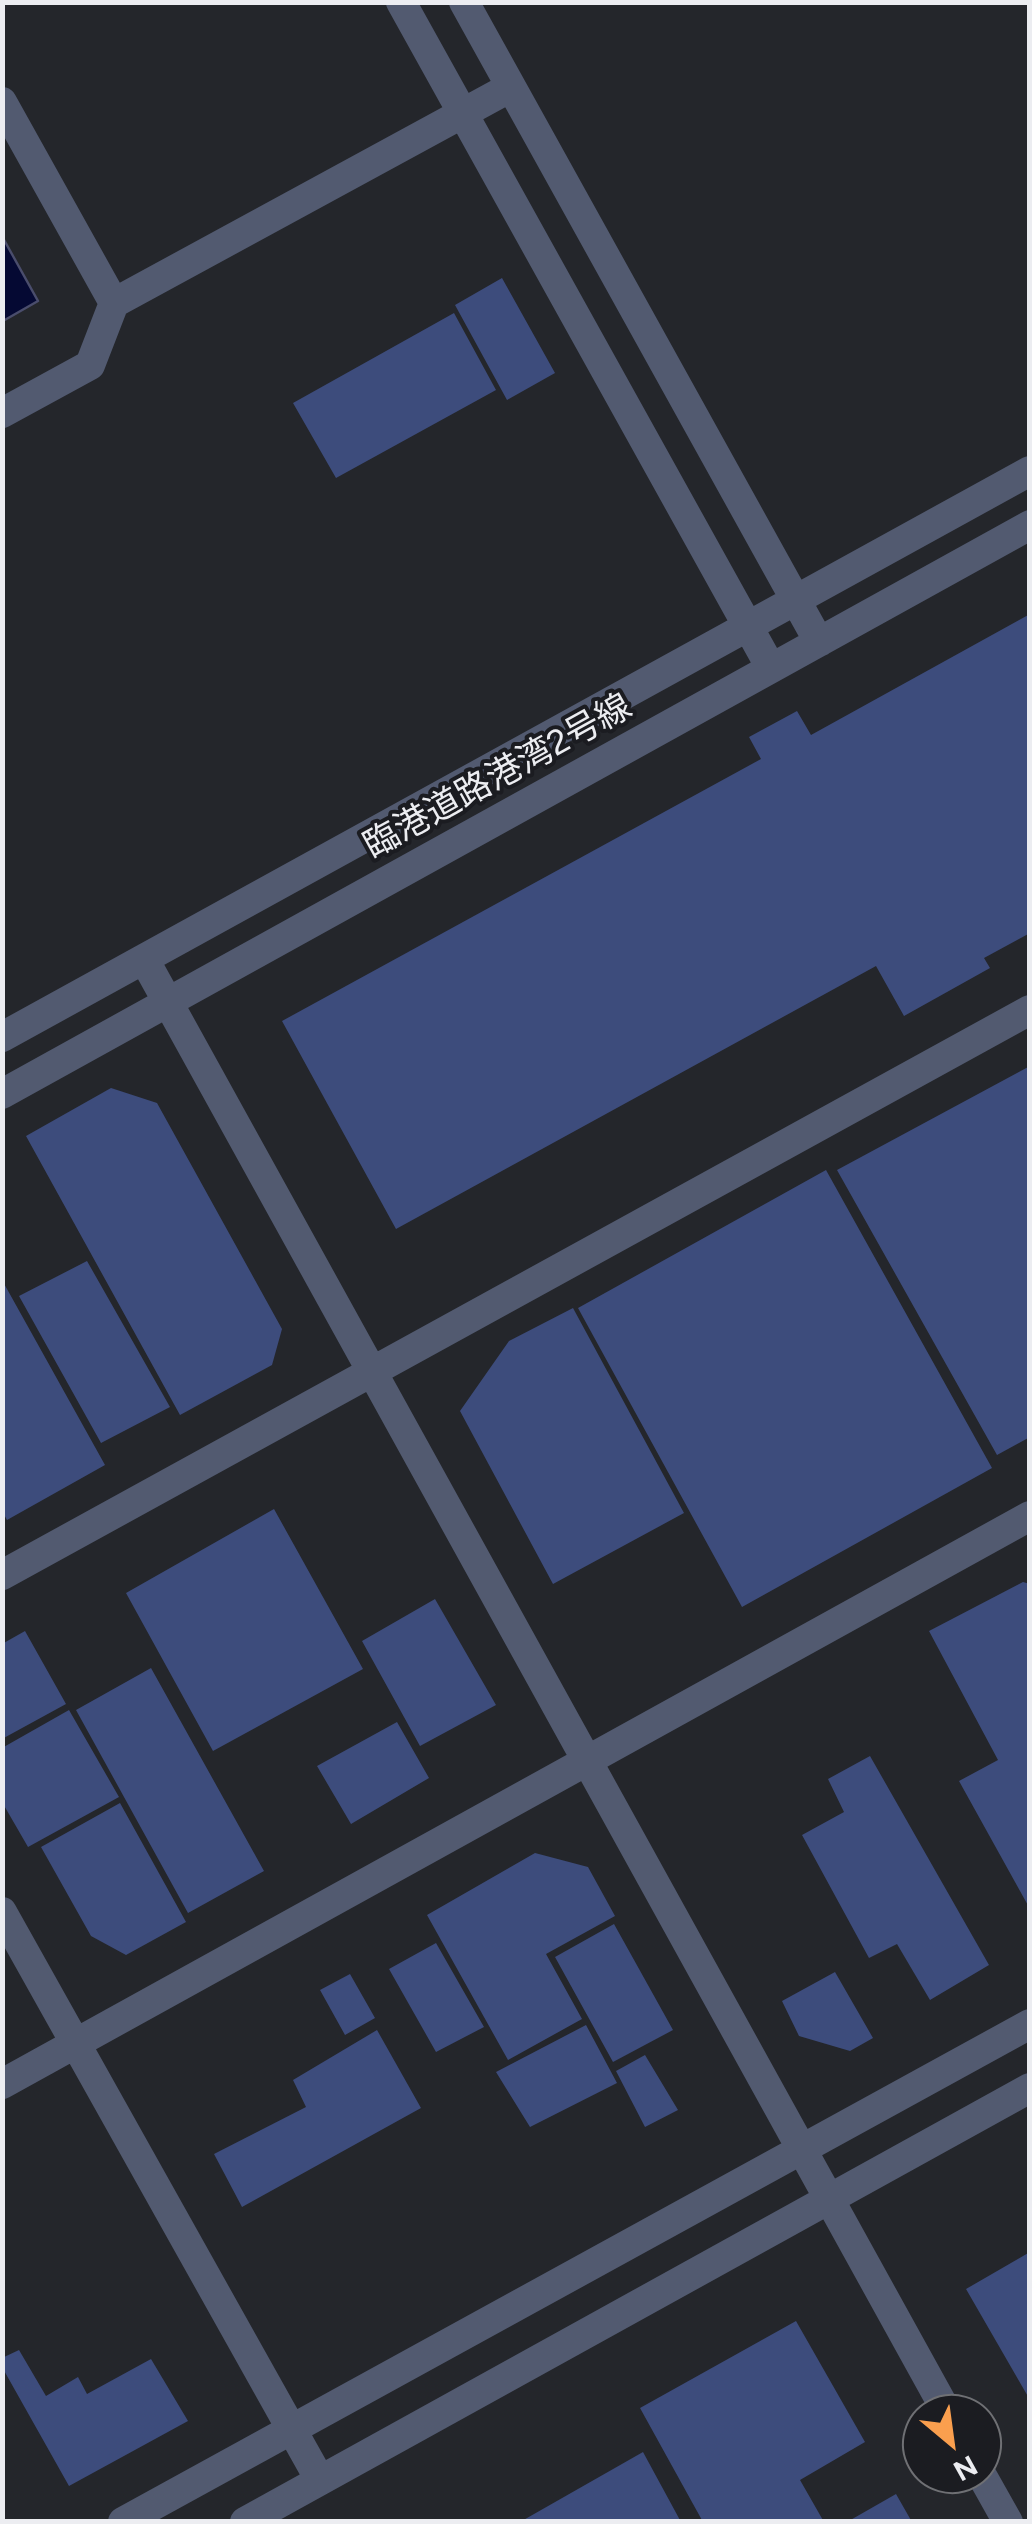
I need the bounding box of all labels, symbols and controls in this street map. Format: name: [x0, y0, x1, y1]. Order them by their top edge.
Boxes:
street label: 臨港道路港湾2号線: [357, 686, 639, 868]
north arrow: [902, 2394, 1002, 2494]
text: N: [948, 2448, 983, 2489]

